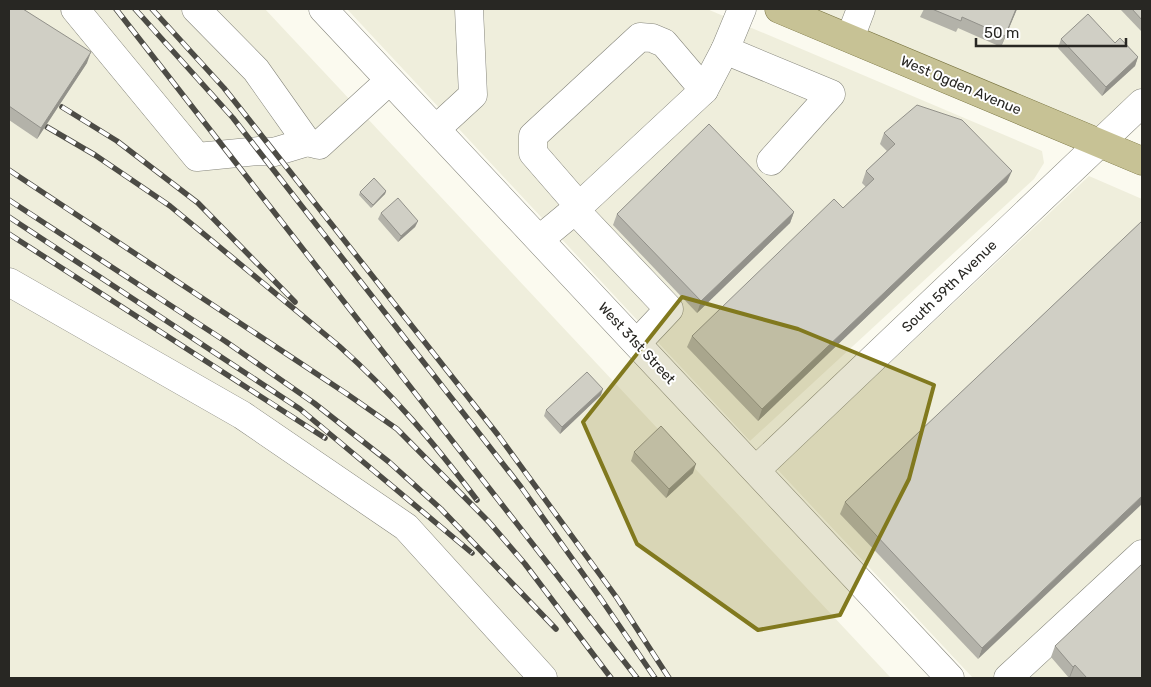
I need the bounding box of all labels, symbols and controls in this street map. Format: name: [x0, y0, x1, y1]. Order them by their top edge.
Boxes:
scale bar: [976, 15, 1126, 47]
text: 50 m: [984, 24, 1019, 42]
street label: West Ogden Avenue: [898, 52, 1024, 119]
street label: South 59th Avenue: [898, 237, 1000, 336]
street label: West 31st Street: [594, 299, 679, 388]

